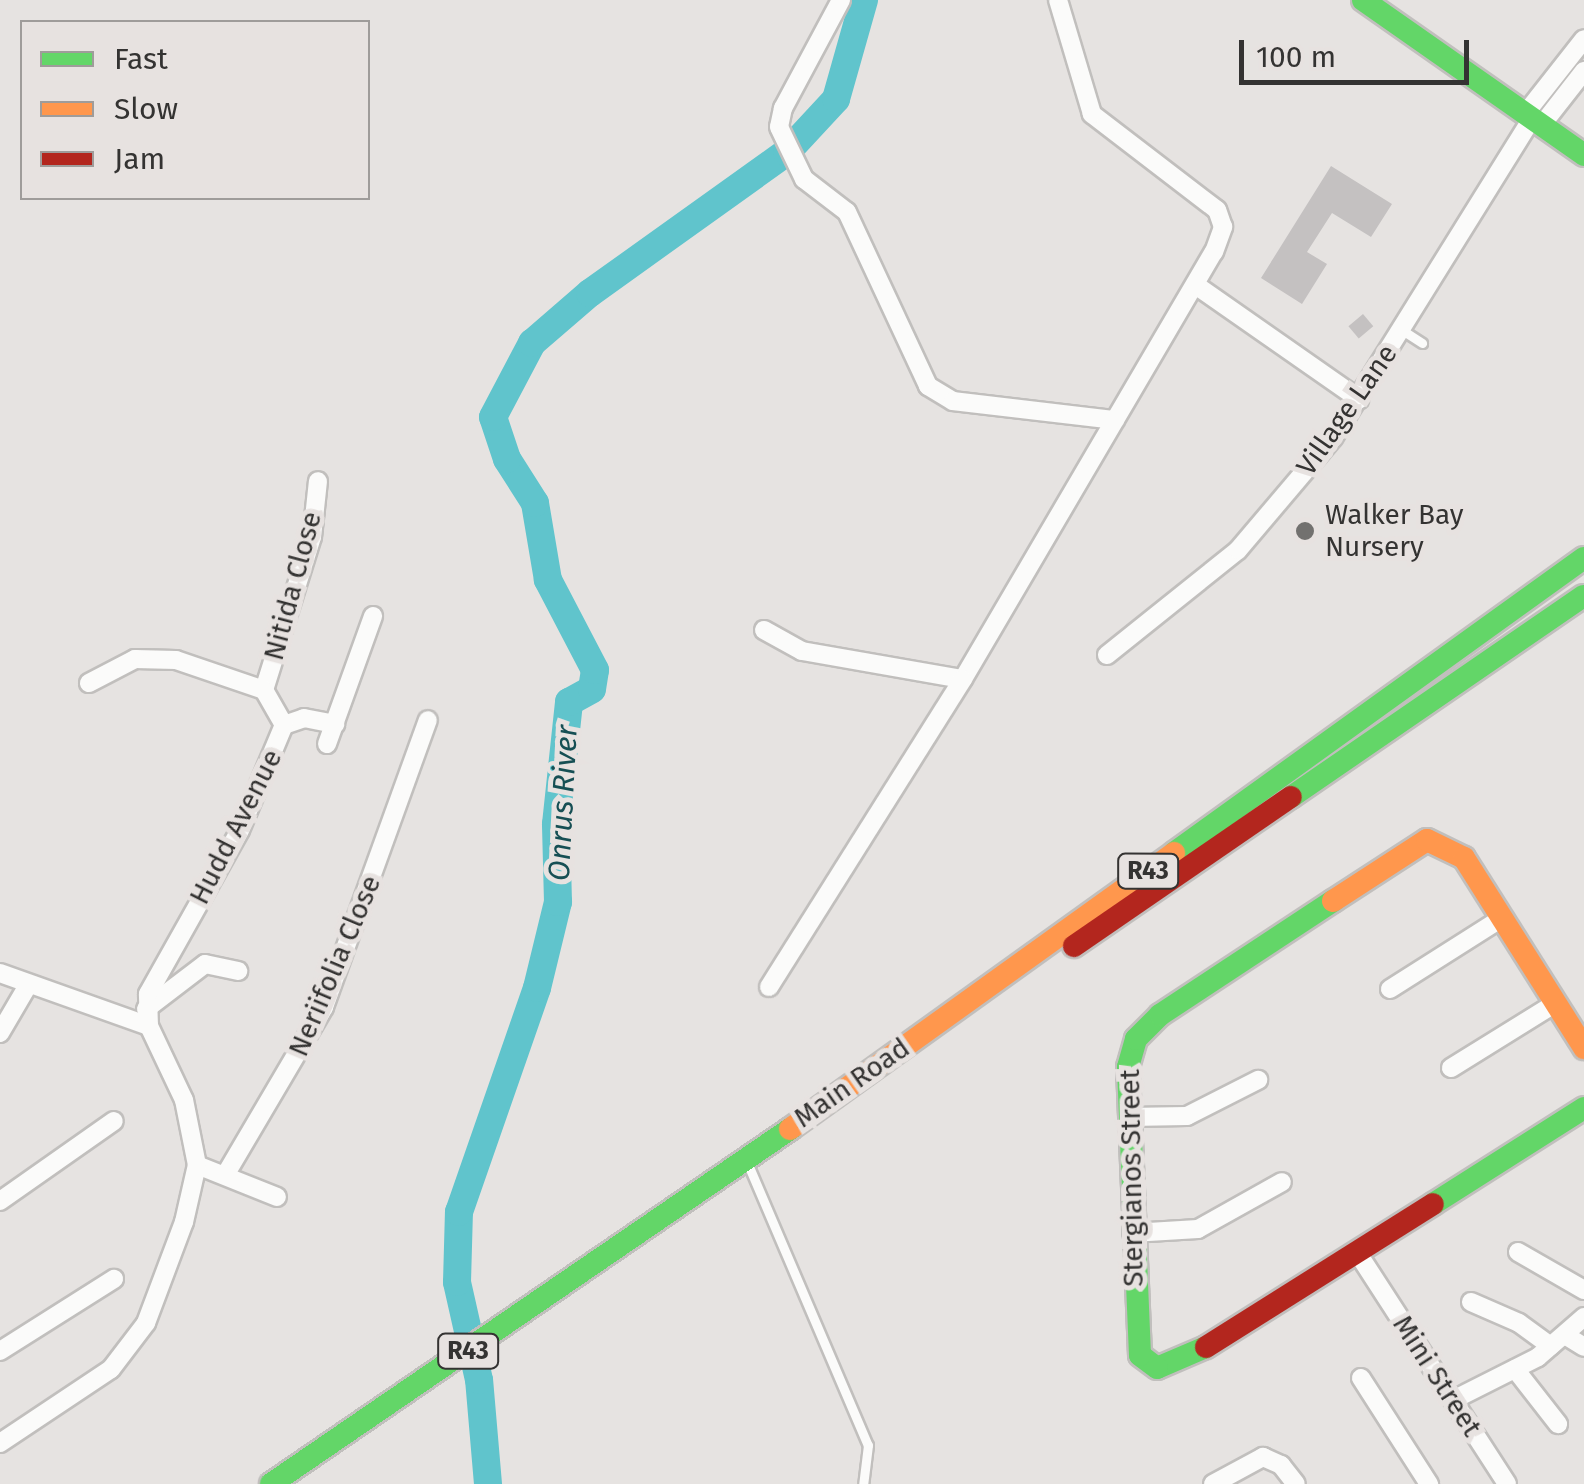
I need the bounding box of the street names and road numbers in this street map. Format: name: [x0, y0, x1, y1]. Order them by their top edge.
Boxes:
street label: Village Lane: [1290, 338, 1404, 482]
street label: Nitida Close: [257, 508, 329, 664]
street label: Hudd Avenue: [183, 744, 289, 910]
road number: R43: [1116, 851, 1180, 891]
street label: Neriifolia Close: [282, 870, 388, 1062]
street label: Main Road: [788, 1031, 916, 1135]
street label: Stergianos Street: [1113, 1069, 1151, 1287]
street label: Mini Street: [1386, 1309, 1488, 1443]
road number: R43: [436, 1331, 500, 1371]

